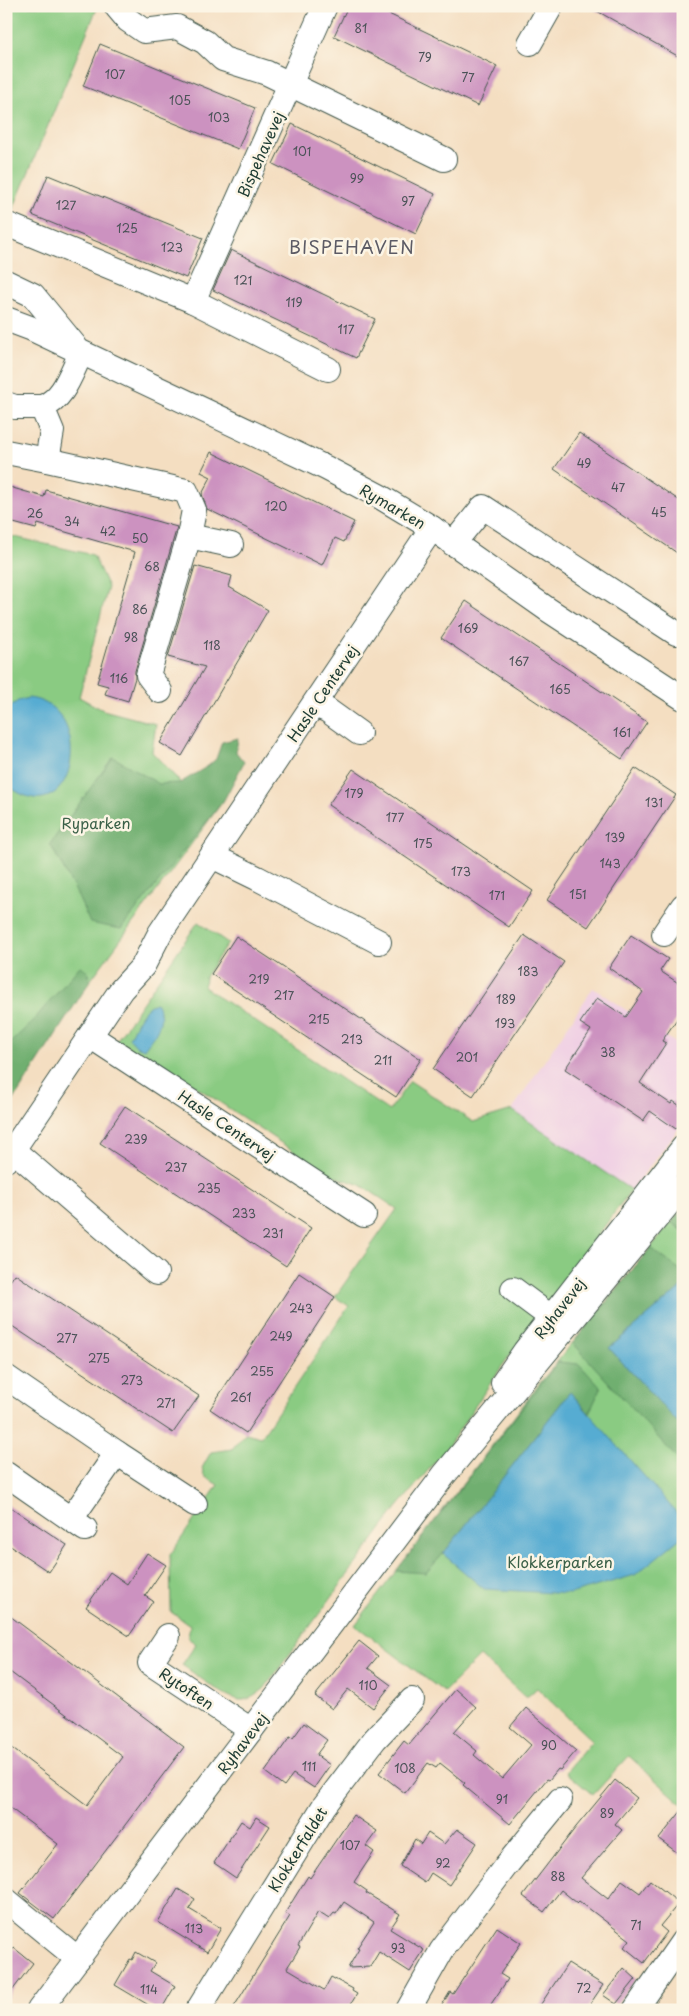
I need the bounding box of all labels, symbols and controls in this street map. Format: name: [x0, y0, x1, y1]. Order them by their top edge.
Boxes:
house number: 81: [355, 19, 367, 37]
house number: 79: [418, 48, 432, 66]
house number: 107: [105, 65, 126, 83]
house number: 77: [461, 68, 475, 86]
house number: 105: [169, 91, 191, 109]
street label: Bispehavevej: [231, 107, 289, 201]
house number: 103: [208, 108, 230, 126]
house number: 101: [293, 142, 311, 160]
house number: 99: [350, 169, 364, 187]
house number: 97: [401, 192, 415, 210]
house number: 127: [56, 196, 76, 214]
house number: 125: [116, 219, 138, 237]
district label: BISPEHAVEN: [289, 233, 415, 260]
house number: 123: [161, 238, 183, 256]
house number: 121: [234, 271, 252, 289]
house number: 119: [285, 293, 303, 311]
house number: 117: [338, 320, 355, 338]
house number: 49: [577, 454, 591, 472]
street label: Rymarken: [356, 478, 430, 534]
house number: 47: [611, 478, 626, 496]
house number: 120: [265, 497, 287, 515]
house number: 45: [651, 503, 667, 521]
house number: 26: [27, 504, 43, 522]
house number: 34: [64, 512, 80, 530]
house number: 42: [100, 522, 116, 540]
house number: 50: [132, 529, 148, 547]
house number: 68: [144, 557, 160, 575]
house number: 86: [132, 600, 148, 618]
house number: 169: [458, 619, 478, 637]
house number: 98: [124, 628, 138, 646]
house number: 118: [203, 636, 221, 654]
street label: Hasle Centervej: [281, 640, 363, 746]
house number: 167: [509, 652, 529, 670]
house number: 116: [110, 669, 128, 687]
house number: 165: [549, 680, 571, 698]
house number: 161: [613, 723, 631, 741]
house number: 179: [345, 784, 363, 802]
house number: 131: [645, 793, 663, 811]
house number: 177: [386, 808, 405, 826]
park label: Ryparken: [62, 811, 130, 834]
house number: 139: [605, 828, 625, 846]
house number: 175: [413, 834, 433, 852]
house number: 143: [599, 854, 621, 872]
house number: 173: [451, 862, 471, 880]
house number: 151: [569, 885, 587, 903]
house number: 171: [489, 886, 505, 904]
house number: 183: [518, 962, 538, 980]
house number: 219: [249, 970, 269, 988]
house number: 217: [274, 986, 295, 1004]
house number: 189: [496, 990, 516, 1008]
house number: 215: [308, 1010, 330, 1028]
house number: 193: [495, 1014, 515, 1032]
house number: 213: [341, 1030, 363, 1048]
house number: 38: [600, 1043, 616, 1061]
house number: 201: [456, 1048, 478, 1066]
house number: 211: [374, 1051, 392, 1069]
street label: Hasle Centervej: [174, 1084, 280, 1166]
house number: 239: [124, 1130, 148, 1148]
house number: 237: [165, 1158, 188, 1176]
house number: 235: [197, 1179, 221, 1197]
house number: 233: [232, 1204, 256, 1222]
house number: 231: [263, 1224, 283, 1242]
street label: Ryhavevej: [528, 1273, 590, 1343]
house number: 243: [289, 1299, 313, 1317]
house number: 249: [270, 1327, 292, 1345]
house number: 277: [56, 1329, 78, 1347]
house number: 275: [88, 1349, 110, 1367]
house number: 255: [250, 1362, 274, 1380]
house number: 273: [121, 1371, 143, 1389]
house number: 261: [230, 1388, 252, 1406]
house number: 271: [156, 1394, 176, 1412]
park label: Klokkerparken: [507, 1550, 613, 1573]
street label: Rytoften: [155, 1661, 219, 1715]
house number: 110: [359, 1676, 378, 1694]
street label: Ryhavevej: [211, 1707, 273, 1779]
house number: 90: [541, 1736, 557, 1754]
house number: 111: [302, 1757, 316, 1775]
house number: 108: [394, 1759, 416, 1777]
house number: 91: [496, 1790, 508, 1808]
street label: Klokkerfaldet: [262, 1802, 332, 1896]
house number: 89: [600, 1804, 614, 1822]
house number: 107: [340, 1836, 361, 1854]
house number: 92: [435, 1854, 451, 1872]
house number: 88: [551, 1867, 565, 1885]
house number: 71: [630, 1916, 642, 1934]
house number: 113: [185, 1919, 203, 1937]
house number: 93: [391, 1939, 405, 1957]
house number: 72: [576, 1979, 592, 1997]
house number: 114: [140, 1980, 158, 1998]

